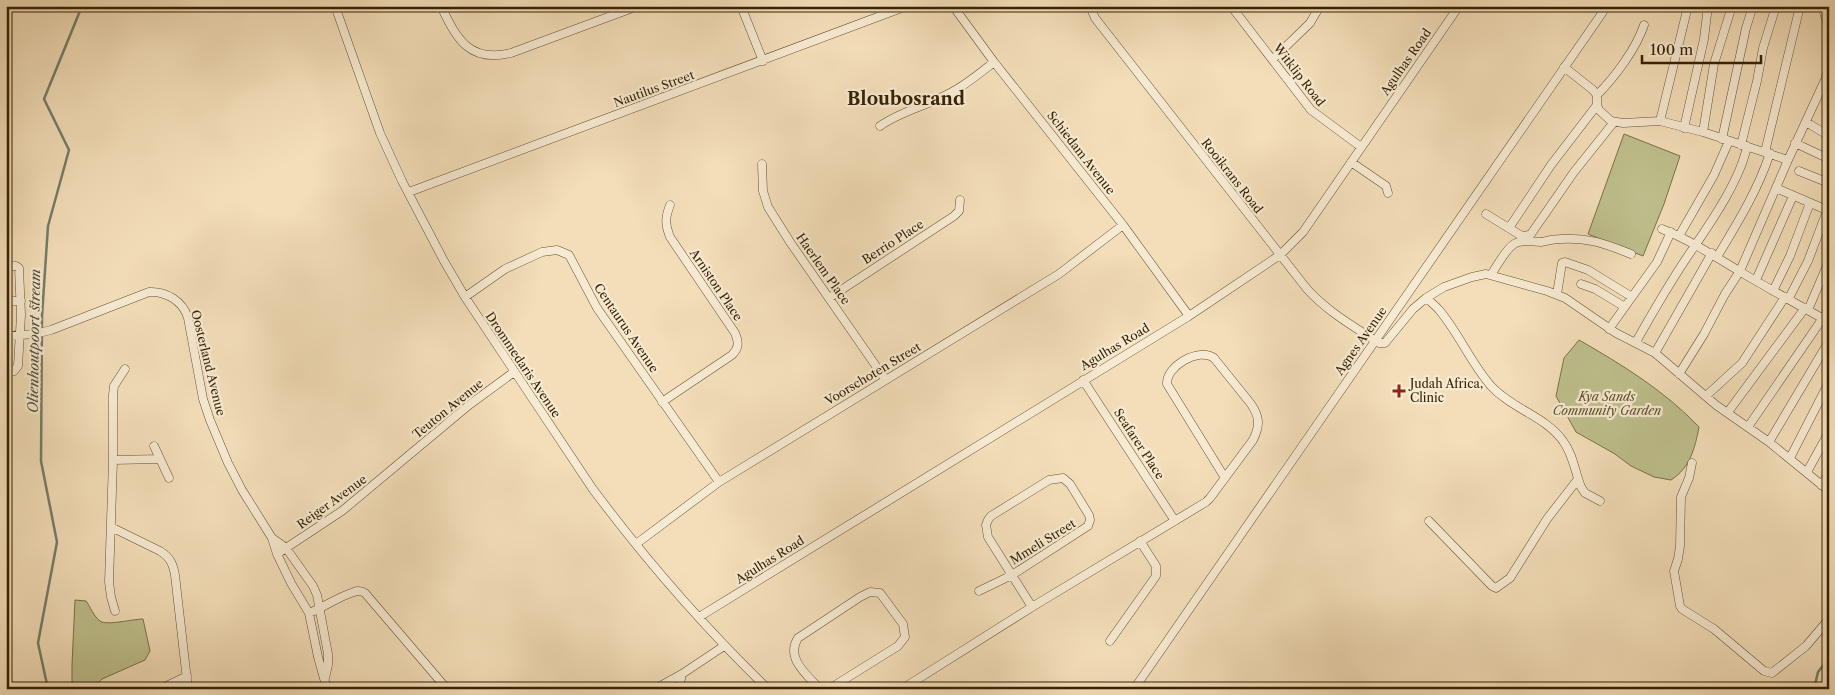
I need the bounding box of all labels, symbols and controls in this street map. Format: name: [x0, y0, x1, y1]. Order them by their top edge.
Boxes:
street label: Agulhas Road: [1376, 25, 1435, 99]
scale bar: [1642, 32, 1761, 64]
street label: Witklip Road: [1270, 40, 1329, 110]
text: 100 m: [1650, 40, 1693, 59]
street label: Nautilus Street: [612, 67, 697, 110]
district label: Bloubosrand: [847, 88, 965, 110]
street label: Schiedam Avenue: [1044, 108, 1119, 198]
street label: Rooikrans Road: [1198, 135, 1267, 217]
street label: Berrio Place: [859, 216, 927, 267]
street label: Haerlem Place: [793, 230, 854, 308]
street label: Arniston Place: [686, 245, 746, 324]
water label: Olienhoutpoort stream: [24, 269, 44, 413]
street label: Centaurus Avenue: [591, 280, 662, 375]
street label: Agnes Avenue: [1331, 303, 1390, 379]
street label: Oosterland Avenue: [188, 308, 229, 418]
street label: Drommedaris Avenue: [483, 309, 564, 421]
street label: Agulhas Road: [1077, 320, 1153, 374]
street label: Voorschoten Street: [821, 339, 924, 409]
street label: Teuton Avenue: [409, 375, 486, 442]
place label: Judah Africa, Clinic: [1408, 376, 1483, 405]
marker: Judah Africa, Clinic: [1392, 384, 1406, 398]
park label: Kya Sands Community Garden: [1553, 389, 1661, 418]
street label: Seafarer Place: [1111, 406, 1168, 482]
street label: Reiger Avenue: [294, 471, 370, 532]
street label: Mmeli Street: [1007, 515, 1079, 568]
street label: Agulhas Road: [732, 532, 807, 587]

